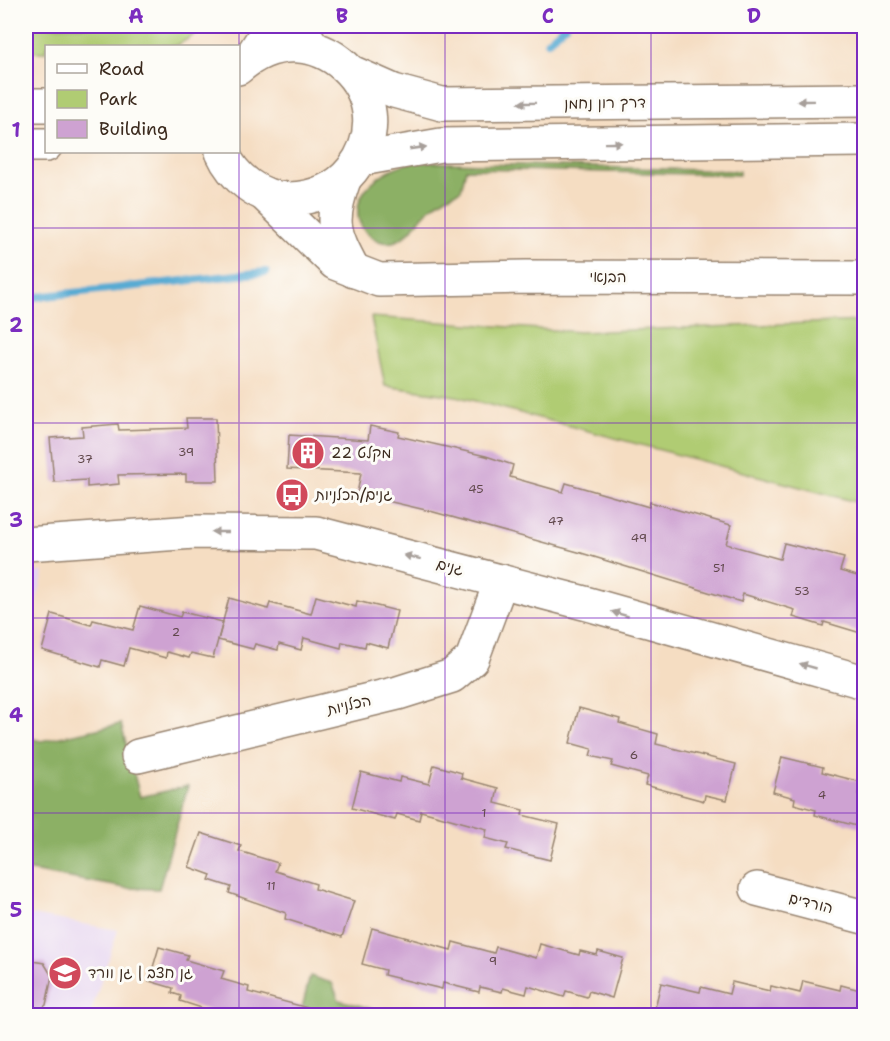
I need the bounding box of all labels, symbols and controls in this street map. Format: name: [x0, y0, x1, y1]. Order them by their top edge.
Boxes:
text: A: [128, 3, 144, 29]
text: B: [336, 3, 348, 29]
text: C: [542, 3, 554, 29]
text: D: [747, 3, 761, 29]
legend: [45, 45, 240, 153]
text: Road: [99, 57, 144, 81]
text: Park: [99, 87, 138, 111]
street label: דרך רון נחמן: [564, 92, 646, 114]
one-way arrow: [797, 96, 816, 105]
one-way arrow: [518, 99, 537, 108]
text: 1: [11, 117, 21, 143]
text: Building: [99, 117, 168, 141]
one-way arrow: [604, 138, 623, 148]
one-way arrow: [409, 143, 428, 152]
street label: הבנאי: [590, 267, 626, 287]
text: 2: [9, 312, 23, 338]
building icon: מקלט 22: [290, 435, 326, 471]
place label: מקלט 22: [331, 443, 391, 463]
house number: 39: [178, 444, 194, 460]
house number: 37: [77, 451, 93, 467]
bus stop icon: גנים/הכלניות: [274, 477, 310, 513]
house number: 45: [468, 481, 484, 497]
place label: גנים/הכלניות: [314, 485, 393, 505]
text: 3: [9, 507, 23, 533]
house number: 47: [548, 513, 564, 529]
one-way arrow: [211, 527, 230, 537]
house number: 49: [631, 530, 647, 546]
one-way arrow: [403, 552, 421, 561]
street label: גנים: [434, 554, 466, 580]
house number: 51: [713, 560, 725, 576]
house number: 53: [794, 583, 810, 599]
one-way arrow: [611, 608, 630, 618]
house number: 2: [172, 624, 180, 640]
one-way arrow: [799, 661, 817, 670]
street label: הכלניות: [324, 690, 373, 720]
text: 4: [9, 702, 23, 728]
house number: 6: [630, 747, 638, 763]
house number: 4: [818, 787, 826, 803]
house number: 1: [481, 805, 487, 821]
house number: 11: [266, 878, 276, 894]
street label: הורדים: [787, 888, 835, 918]
text: 5: [10, 897, 22, 923]
house number: 9: [489, 953, 497, 969]
school or university icon: גן חצב | גן וורד: [47, 955, 83, 991]
place label: גן חצב | גן וורד: [88, 963, 193, 983]

